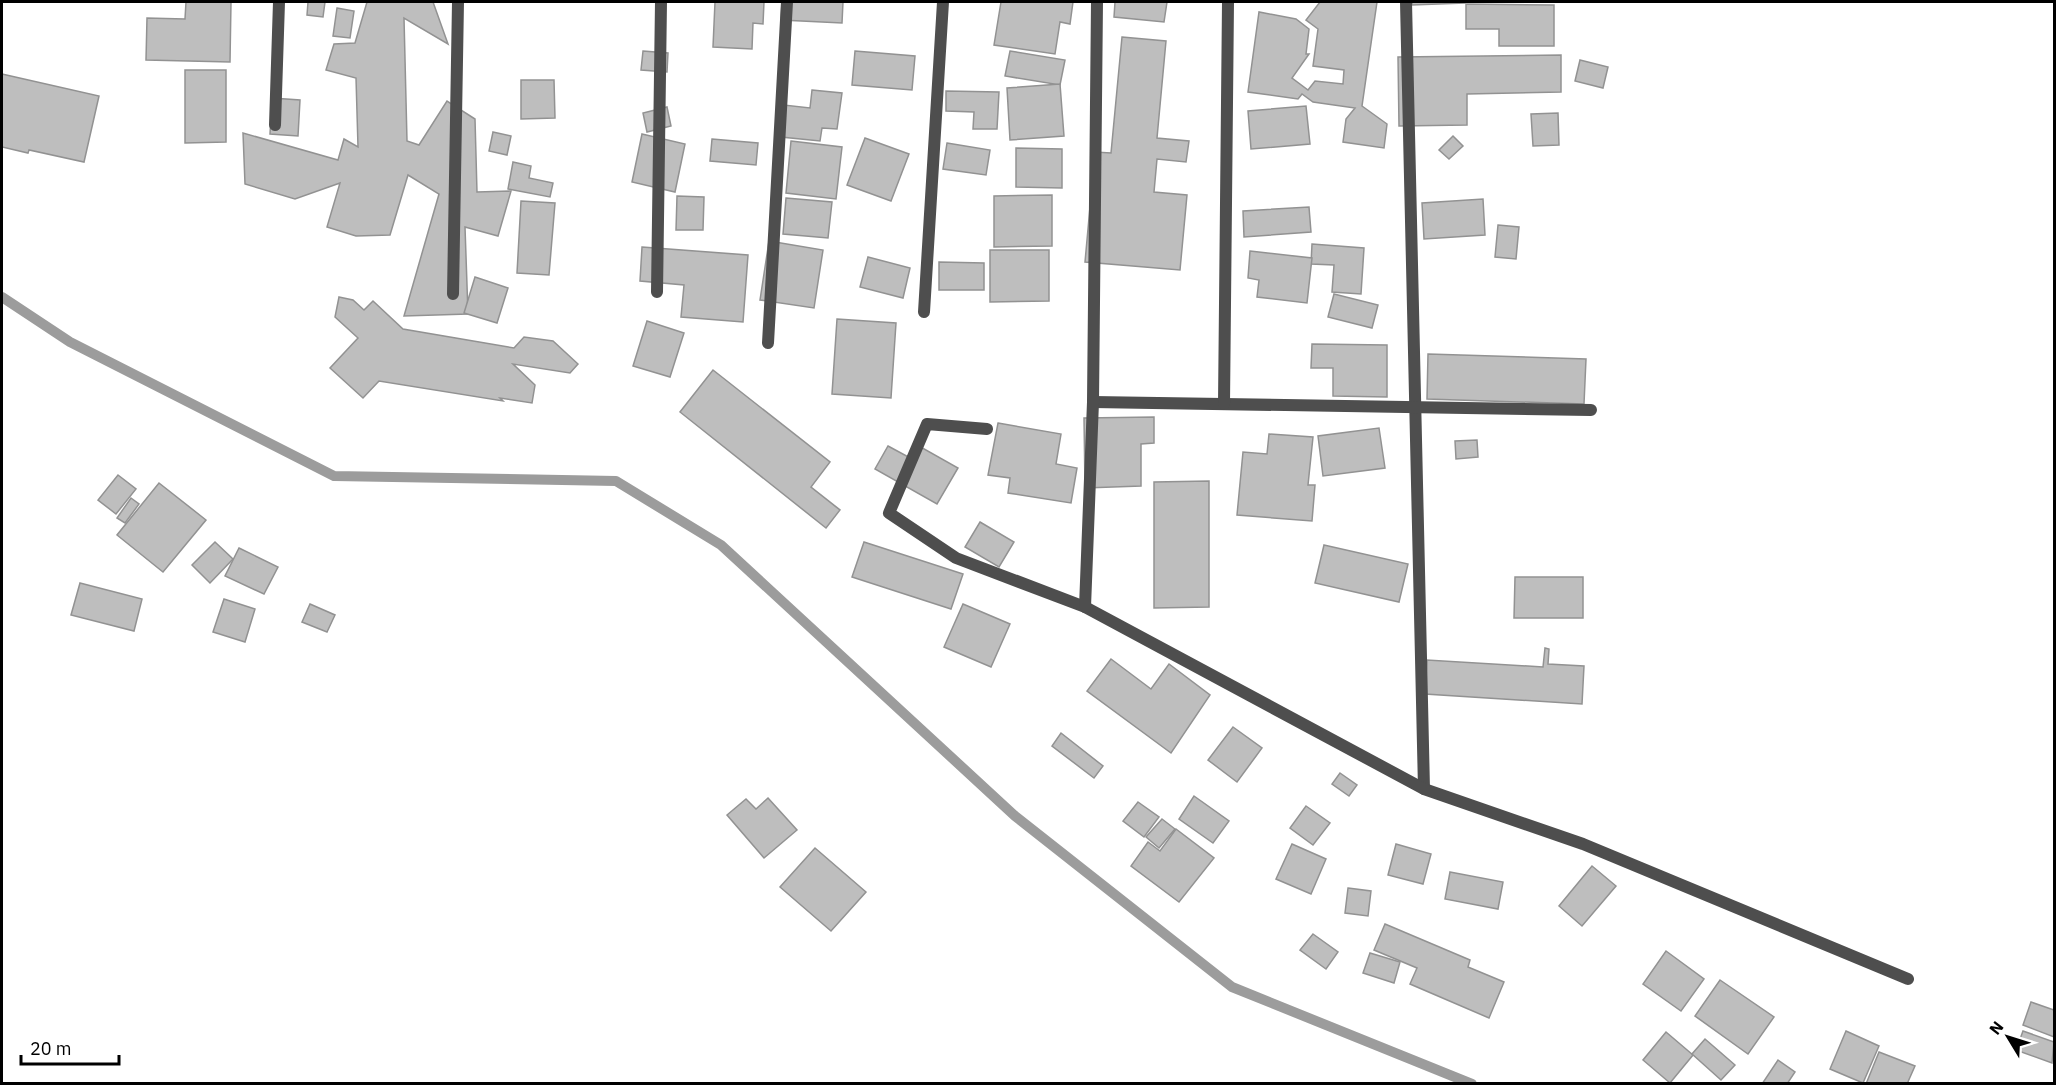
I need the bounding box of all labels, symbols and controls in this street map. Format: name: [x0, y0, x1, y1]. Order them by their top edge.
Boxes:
north arrow: [1978, 1007, 2038, 1067]
text: N: [1985, 1017, 2008, 1038]
scale bar: [21, 1028, 118, 1066]
text: 20 m: [30, 1037, 72, 1060]

